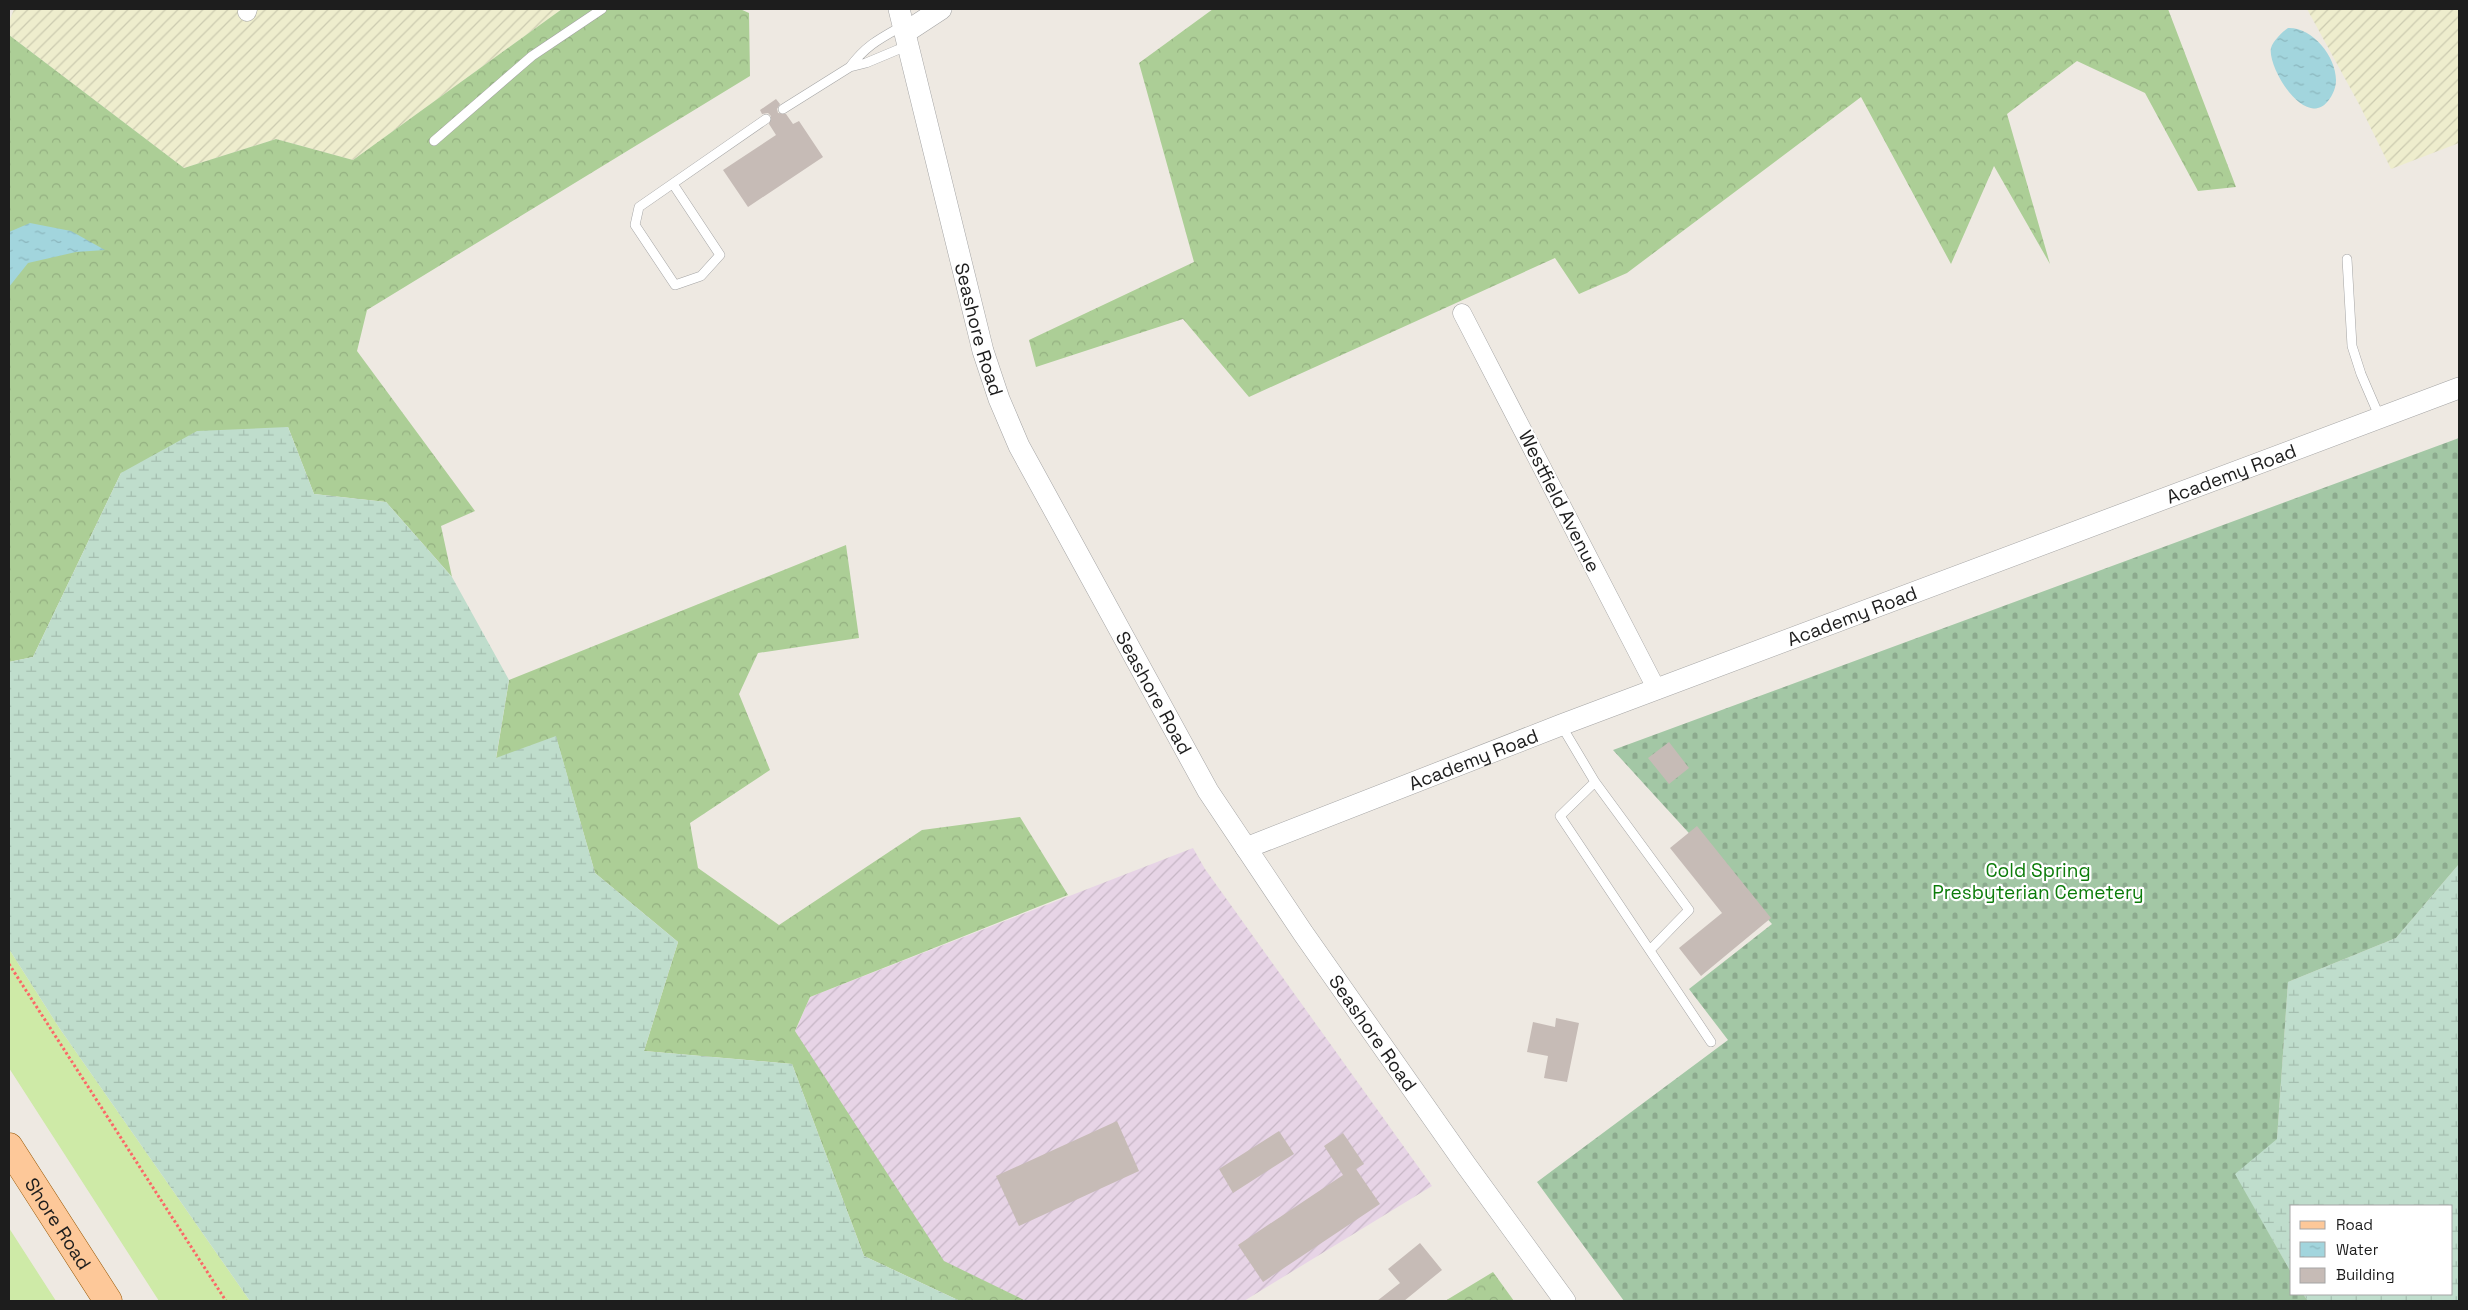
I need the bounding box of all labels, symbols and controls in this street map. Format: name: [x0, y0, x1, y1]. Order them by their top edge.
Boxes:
street label: Seashore Road: [949, 260, 1009, 399]
street label: Westfield Avenue: [1513, 426, 1606, 576]
street label: Academy Road: [2163, 438, 2300, 510]
street label: Academy Road: [1784, 580, 1921, 652]
street label: Seashore Road: [1110, 627, 1197, 759]
street label: Academy Road: [1405, 723, 1542, 796]
park label: Cold Spring Presbyterian Cemetery: [1932, 858, 2144, 905]
street label: Seashore Road: [1323, 970, 1422, 1096]
street label: Shore Road: [19, 1173, 97, 1275]
legend: [2290, 1205, 2453, 1295]
text: Road: [2336, 1215, 2373, 1234]
text: Water: [2336, 1240, 2379, 1259]
text: Building: [2336, 1265, 2395, 1284]

